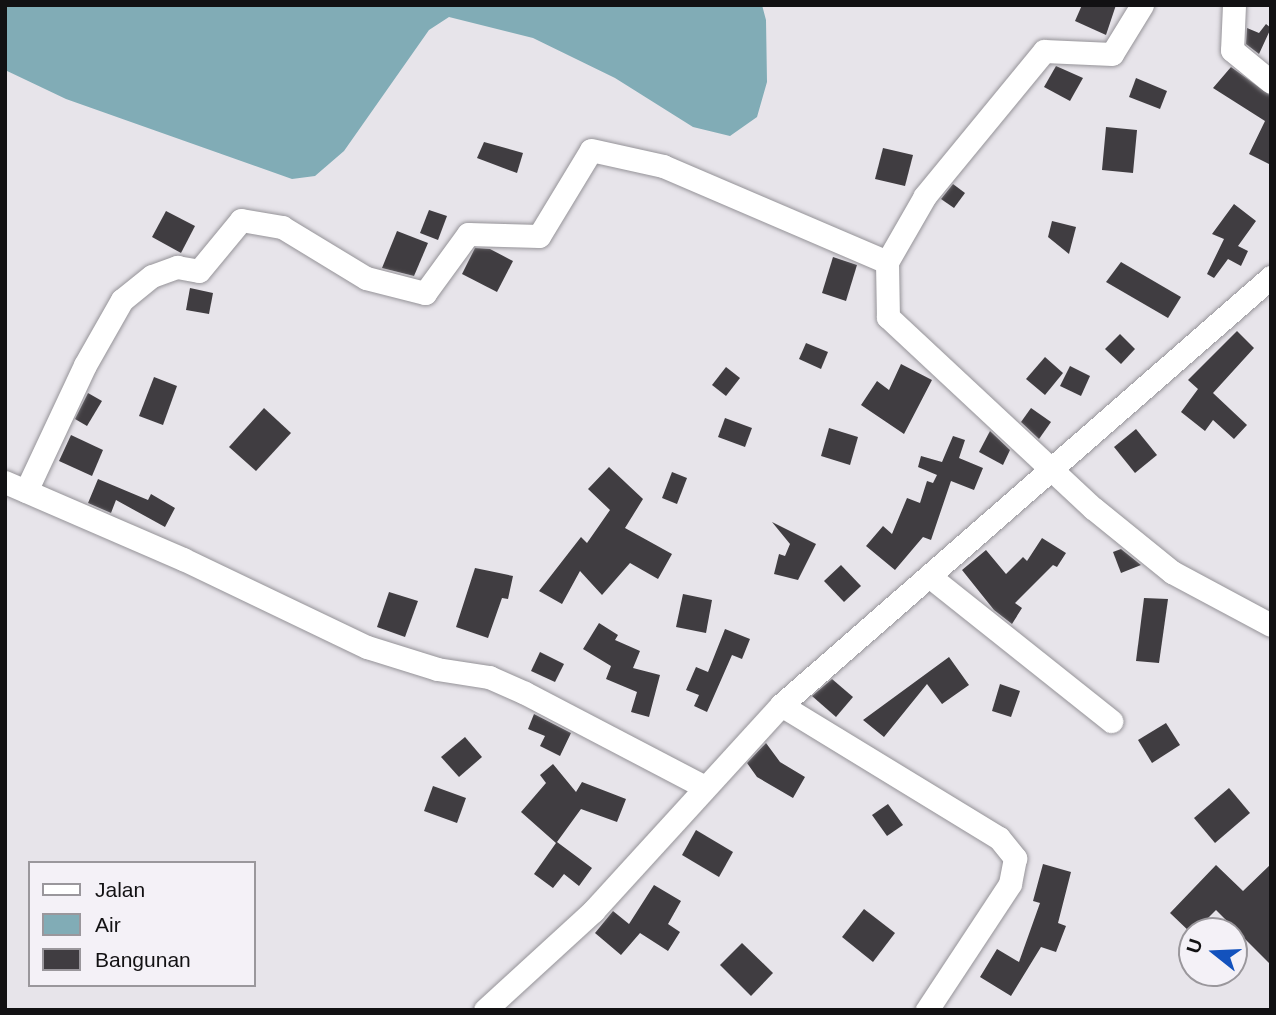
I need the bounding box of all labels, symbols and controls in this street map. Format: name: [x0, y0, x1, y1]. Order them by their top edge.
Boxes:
legend: [28, 861, 256, 987]
text: Jalan: [95, 878, 145, 901]
text: Air: [95, 913, 121, 936]
north arrow: [1178, 917, 1248, 987]
text: U: [1182, 936, 1207, 956]
text: Bangunan: [95, 948, 191, 971]

